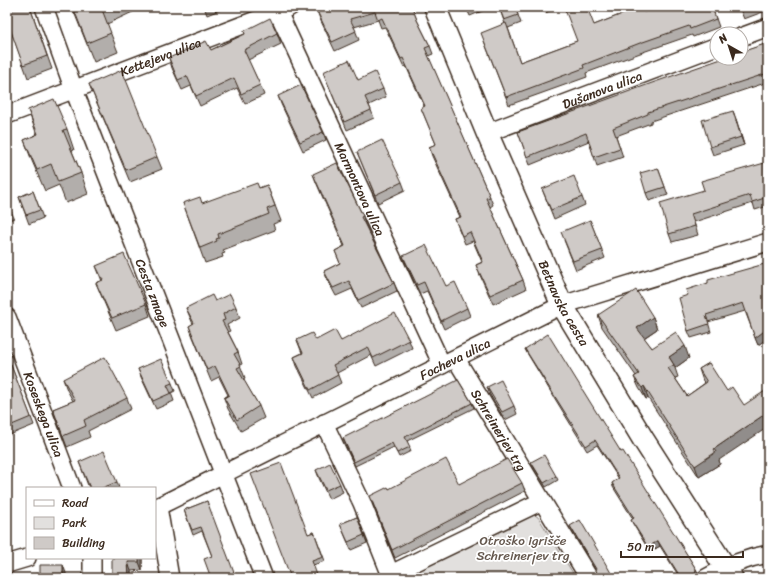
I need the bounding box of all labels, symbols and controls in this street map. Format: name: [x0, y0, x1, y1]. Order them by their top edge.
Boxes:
north arrow: [709, 26, 749, 66]
text: N: [713, 29, 732, 49]
street label: Kettejeva ulica: [116, 30, 205, 83]
street label: Dušanova ulica: [559, 64, 646, 115]
street label: Marmontova ulica: [328, 138, 392, 240]
street label: Cesta zmage: [129, 255, 177, 331]
street label: Betnavska cesta: [532, 256, 596, 351]
street label: Focheva ulica: [415, 331, 495, 386]
street label: Koseskega ulica: [17, 368, 71, 461]
street label: Schreinerjev trg: [465, 384, 533, 476]
legend: [26, 487, 156, 559]
text: Road: [62, 492, 89, 514]
text: Park: [62, 512, 87, 534]
park label: Otroško igrišče Schreinerjev trg: [476, 529, 570, 567]
text: Building: [62, 532, 105, 554]
scale bar: [621, 533, 743, 559]
text: 50 m: [627, 536, 654, 558]

